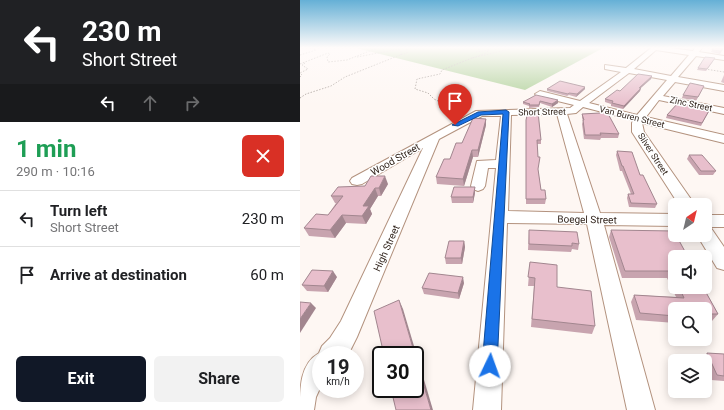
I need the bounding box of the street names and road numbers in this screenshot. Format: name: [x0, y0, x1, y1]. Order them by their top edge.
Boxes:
street label: Zinc Street: [669, 95, 713, 113]
street label: Van Buren Street: [598, 104, 666, 130]
street label: Short Street: [518, 107, 566, 117]
street label: Silver Street: [636, 131, 670, 177]
street label: Wood Street: [369, 141, 422, 178]
street label: Boegel Street: [557, 213, 617, 226]
street label: High Street: [371, 223, 402, 273]

